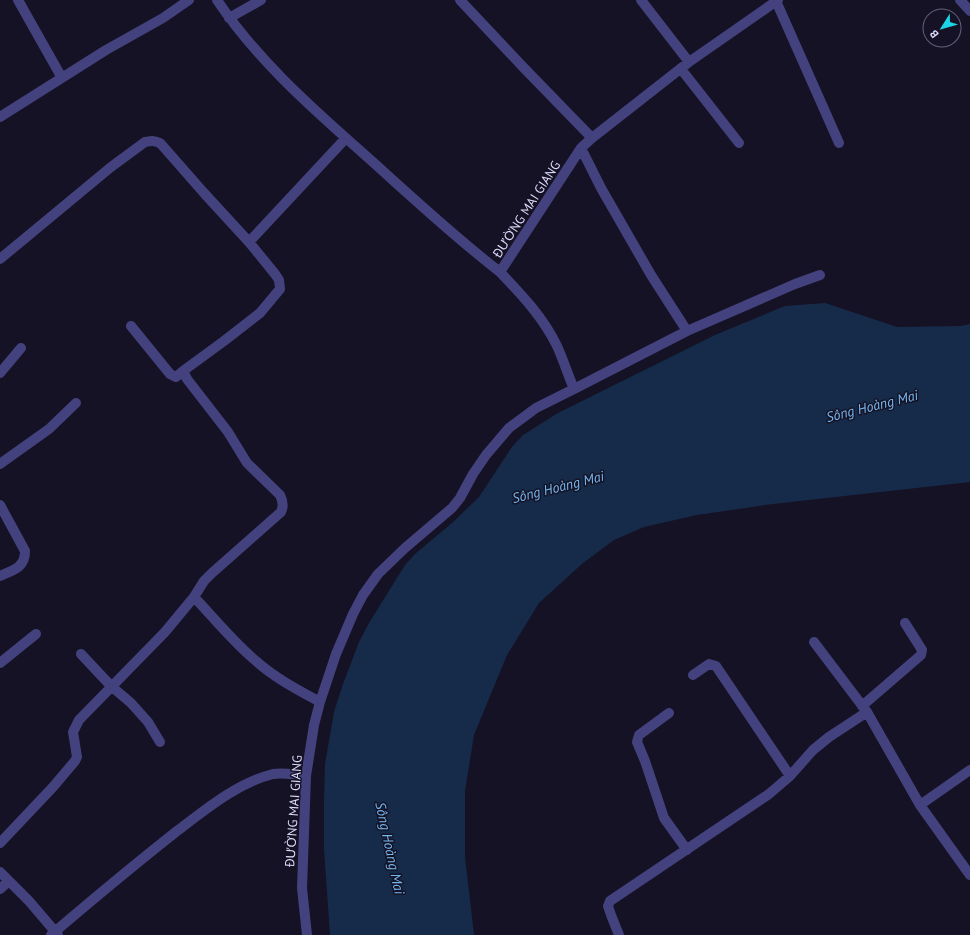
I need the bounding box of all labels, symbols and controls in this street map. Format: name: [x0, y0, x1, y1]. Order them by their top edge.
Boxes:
north arrow: [922, 8, 962, 48]
text: B: [926, 27, 942, 41]
street label: ĐƯỜNG MAI GIANG: [488, 158, 564, 262]
water label: Sông Hoàng Mai: [824, 386, 920, 426]
water label: Sông Hoàng Mai: [510, 467, 606, 507]
street label: ĐƯỜNG MAI GIANG: [281, 754, 306, 869]
water label: Sông Hoàng Mai: [371, 800, 409, 896]

